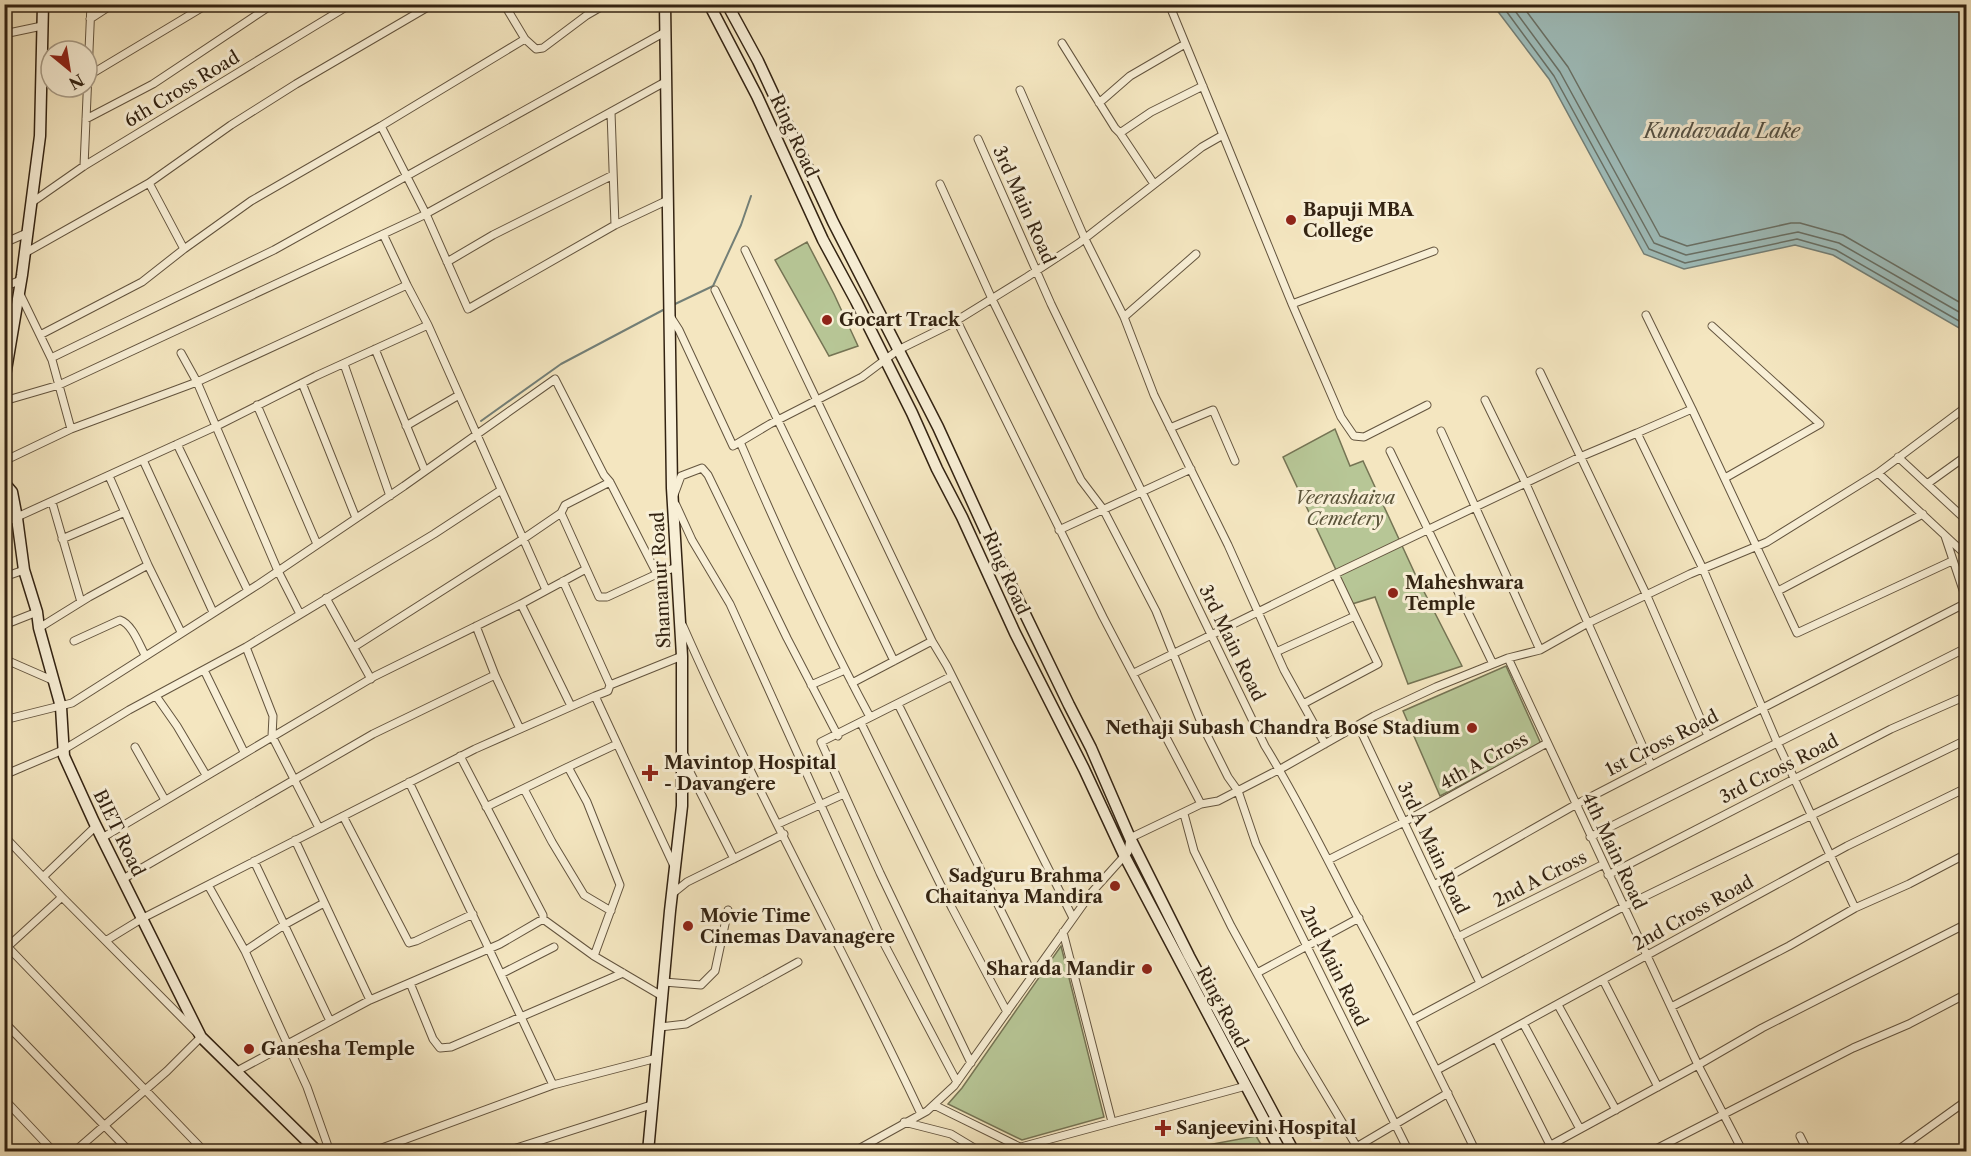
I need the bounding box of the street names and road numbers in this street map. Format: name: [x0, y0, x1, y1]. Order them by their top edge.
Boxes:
street label: 6th Cross Road: [121, 46, 244, 132]
street label: Ring Road: [765, 91, 823, 181]
street label: 3rd Main Road: [988, 143, 1060, 267]
street label: Shamanur Road: [646, 511, 676, 649]
street label: Ring Road: [978, 528, 1034, 618]
street label: 3rd Main Road: [1194, 581, 1270, 705]
street label: 1st Cross Road: [1602, 705, 1722, 781]
street label: 4th A Cross: [1436, 728, 1532, 794]
street label: 3rd Cross Road: [1716, 730, 1842, 808]
street label: 3rd A Main Road: [1393, 778, 1473, 918]
street label: BIET Road: [89, 786, 150, 880]
street label: 4th Main Road: [1577, 789, 1651, 913]
street label: 2nd A Cross: [1490, 846, 1590, 912]
street label: 2nd Cross Road: [1629, 871, 1757, 955]
street label: 2nd Main Road: [1295, 902, 1373, 1030]
street label: Ring Road: [1191, 963, 1253, 1051]

